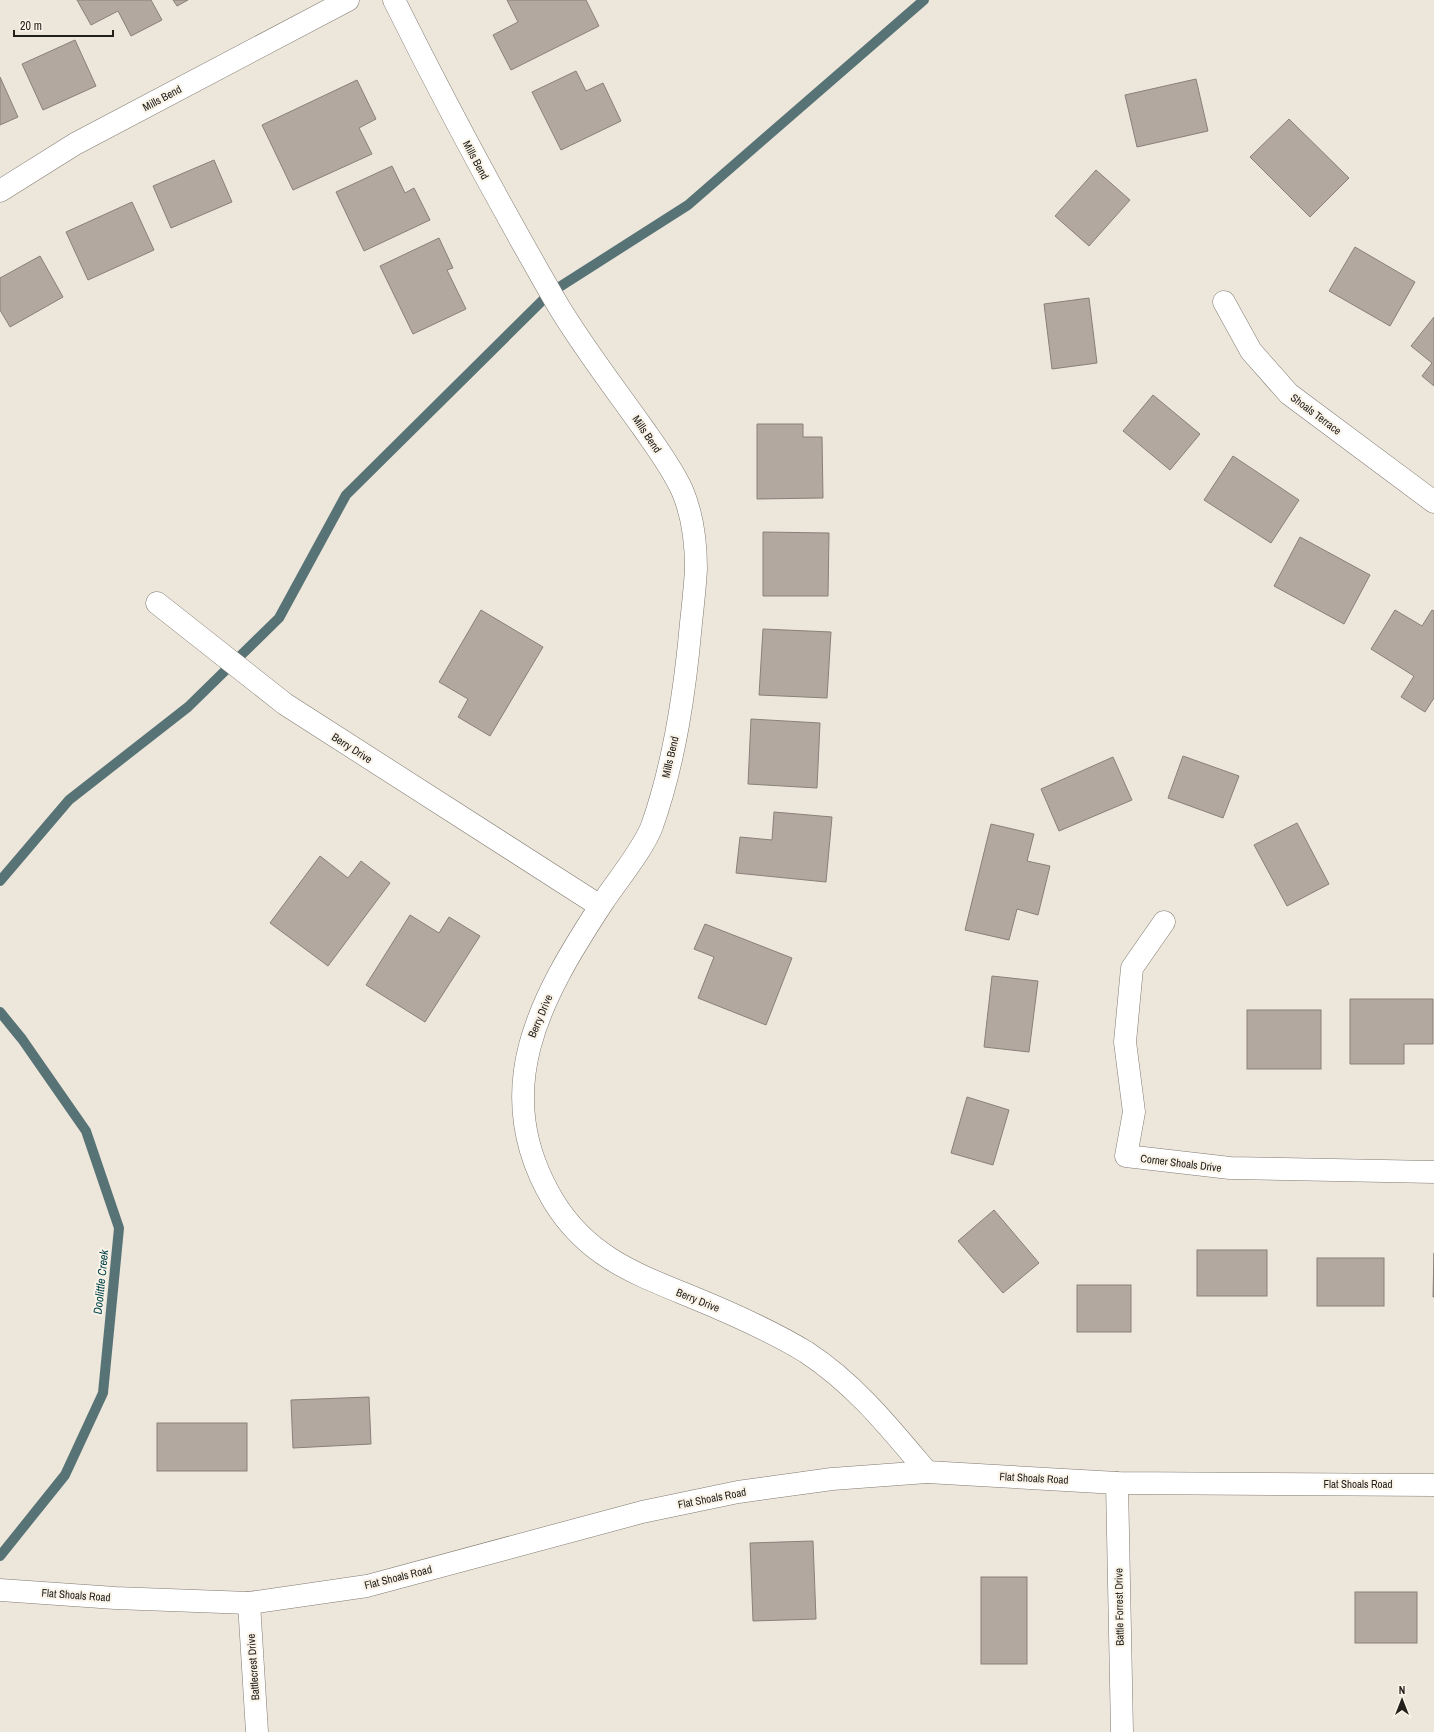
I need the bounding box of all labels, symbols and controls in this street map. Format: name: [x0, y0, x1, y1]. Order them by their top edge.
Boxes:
scale bar: [14, 12, 113, 38]
text: 20 m: [20, 18, 42, 34]
street label: Mills Bend: [140, 82, 184, 114]
street label: Mills Bend: [460, 138, 492, 182]
street label: Shoals Terrace: [1288, 390, 1344, 438]
street label: Mills Bend: [629, 413, 665, 455]
street label: Berry Drive: [329, 730, 375, 766]
street label: Mills Bend: [658, 735, 682, 779]
street label: Berry Drive: [525, 992, 555, 1040]
street label: Corner Shoals Drive: [1140, 1151, 1222, 1175]
water label: Doolittle Creek: [90, 1248, 112, 1315]
street label: Berry Drive: [674, 1285, 722, 1315]
street label: Flat Shoals Road: [999, 1469, 1069, 1487]
street label: Flat Shoals Road: [1323, 1477, 1393, 1491]
street label: Flat Shoals Road: [677, 1485, 747, 1511]
street label: Flat Shoals Road: [363, 1562, 433, 1592]
street label: Battle Forrest Drive: [1111, 1568, 1127, 1646]
street label: Flat Shoals Road: [41, 1586, 111, 1604]
street label: Battlecrest Drive: [244, 1633, 262, 1701]
north arrow: [1382, 1680, 1422, 1720]
text: N: [1399, 1683, 1405, 1697]

